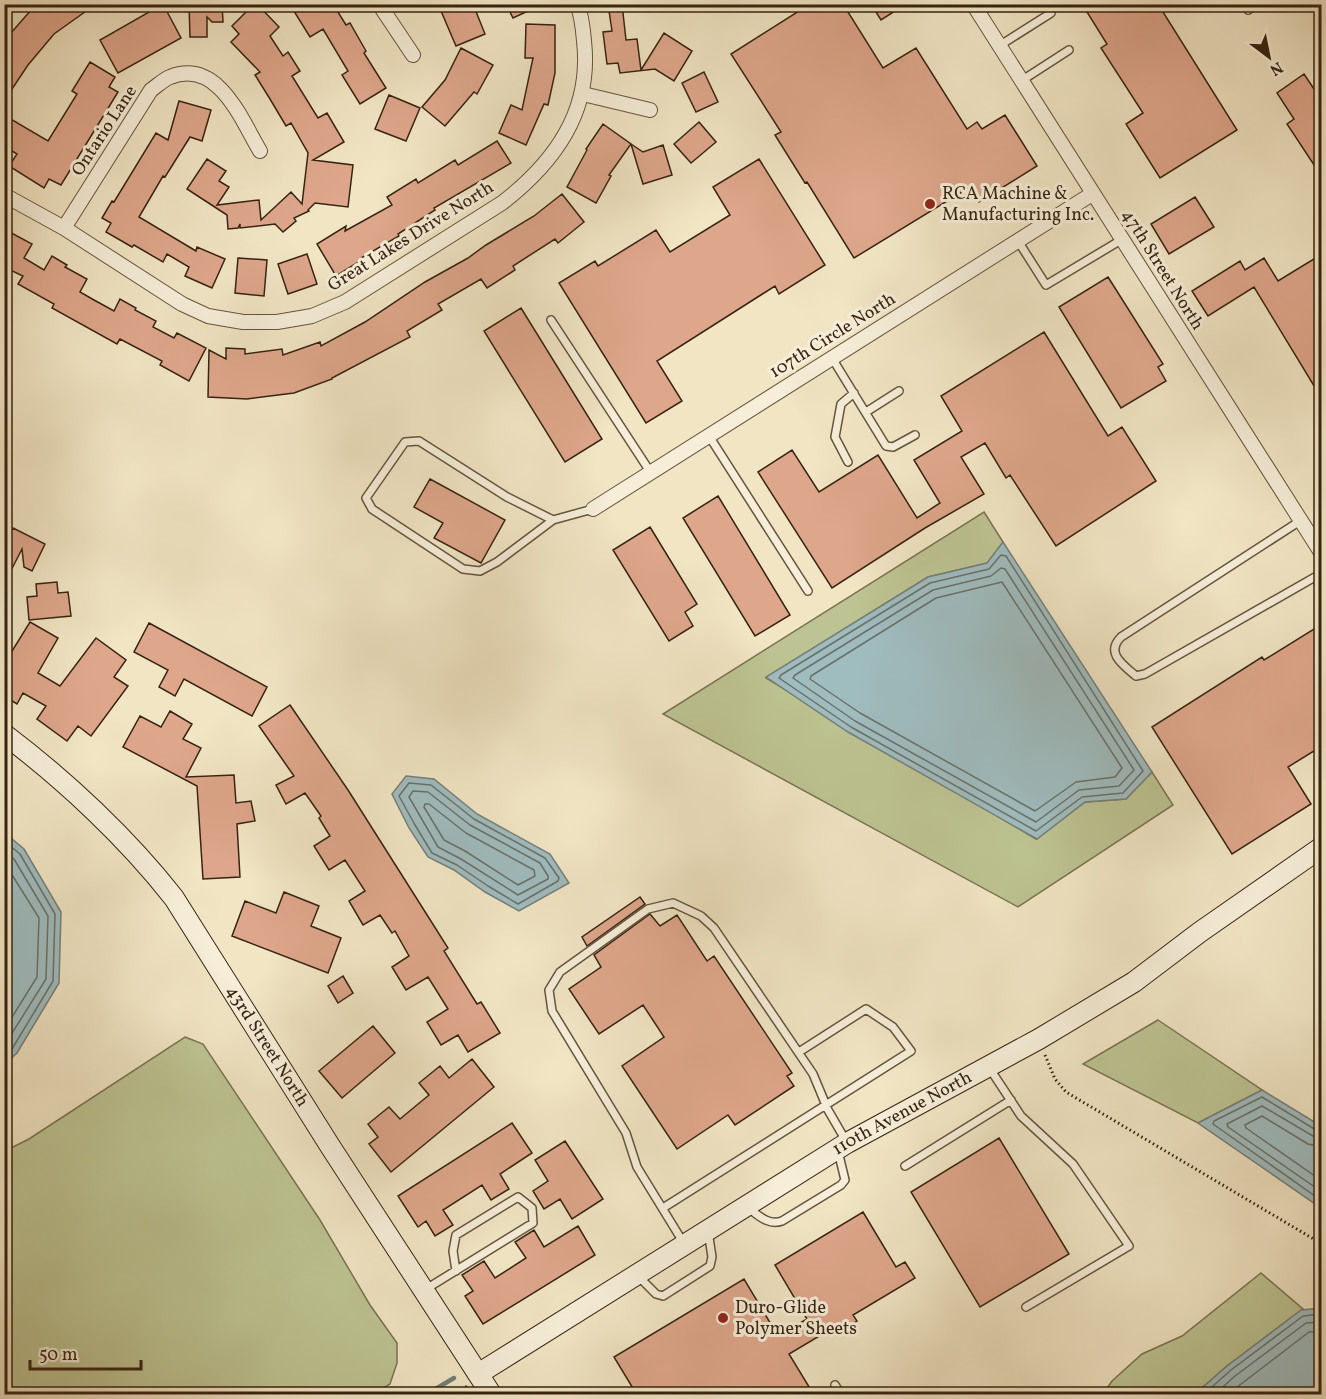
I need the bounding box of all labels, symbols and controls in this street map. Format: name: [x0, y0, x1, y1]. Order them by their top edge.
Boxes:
north arrow: [1239, 27, 1299, 87]
text: N: [1265, 56, 1287, 81]
street label: Ontario Lane: [66, 81, 144, 181]
street label: Great Lakes Drive North: [323, 176, 499, 298]
place label: RCA Machine & Manufacturing Inc.: [942, 182, 1094, 228]
marker: RCA Machine & Manufacturing Inc.: [923, 197, 937, 211]
street label: 47th Street North: [1115, 205, 1209, 336]
street label: 107th Circle North: [765, 287, 901, 385]
street label: 43rd Street North: [220, 981, 315, 1112]
street label: 110th Avenue North: [828, 1065, 977, 1162]
place label: Duro-Glide Polymer Sheets: [735, 1296, 857, 1342]
marker: Duro-Glide Polymer Sheets: [716, 1311, 730, 1325]
scale bar: [30, 1333, 141, 1371]
text: 50 m: [39, 1343, 78, 1368]

